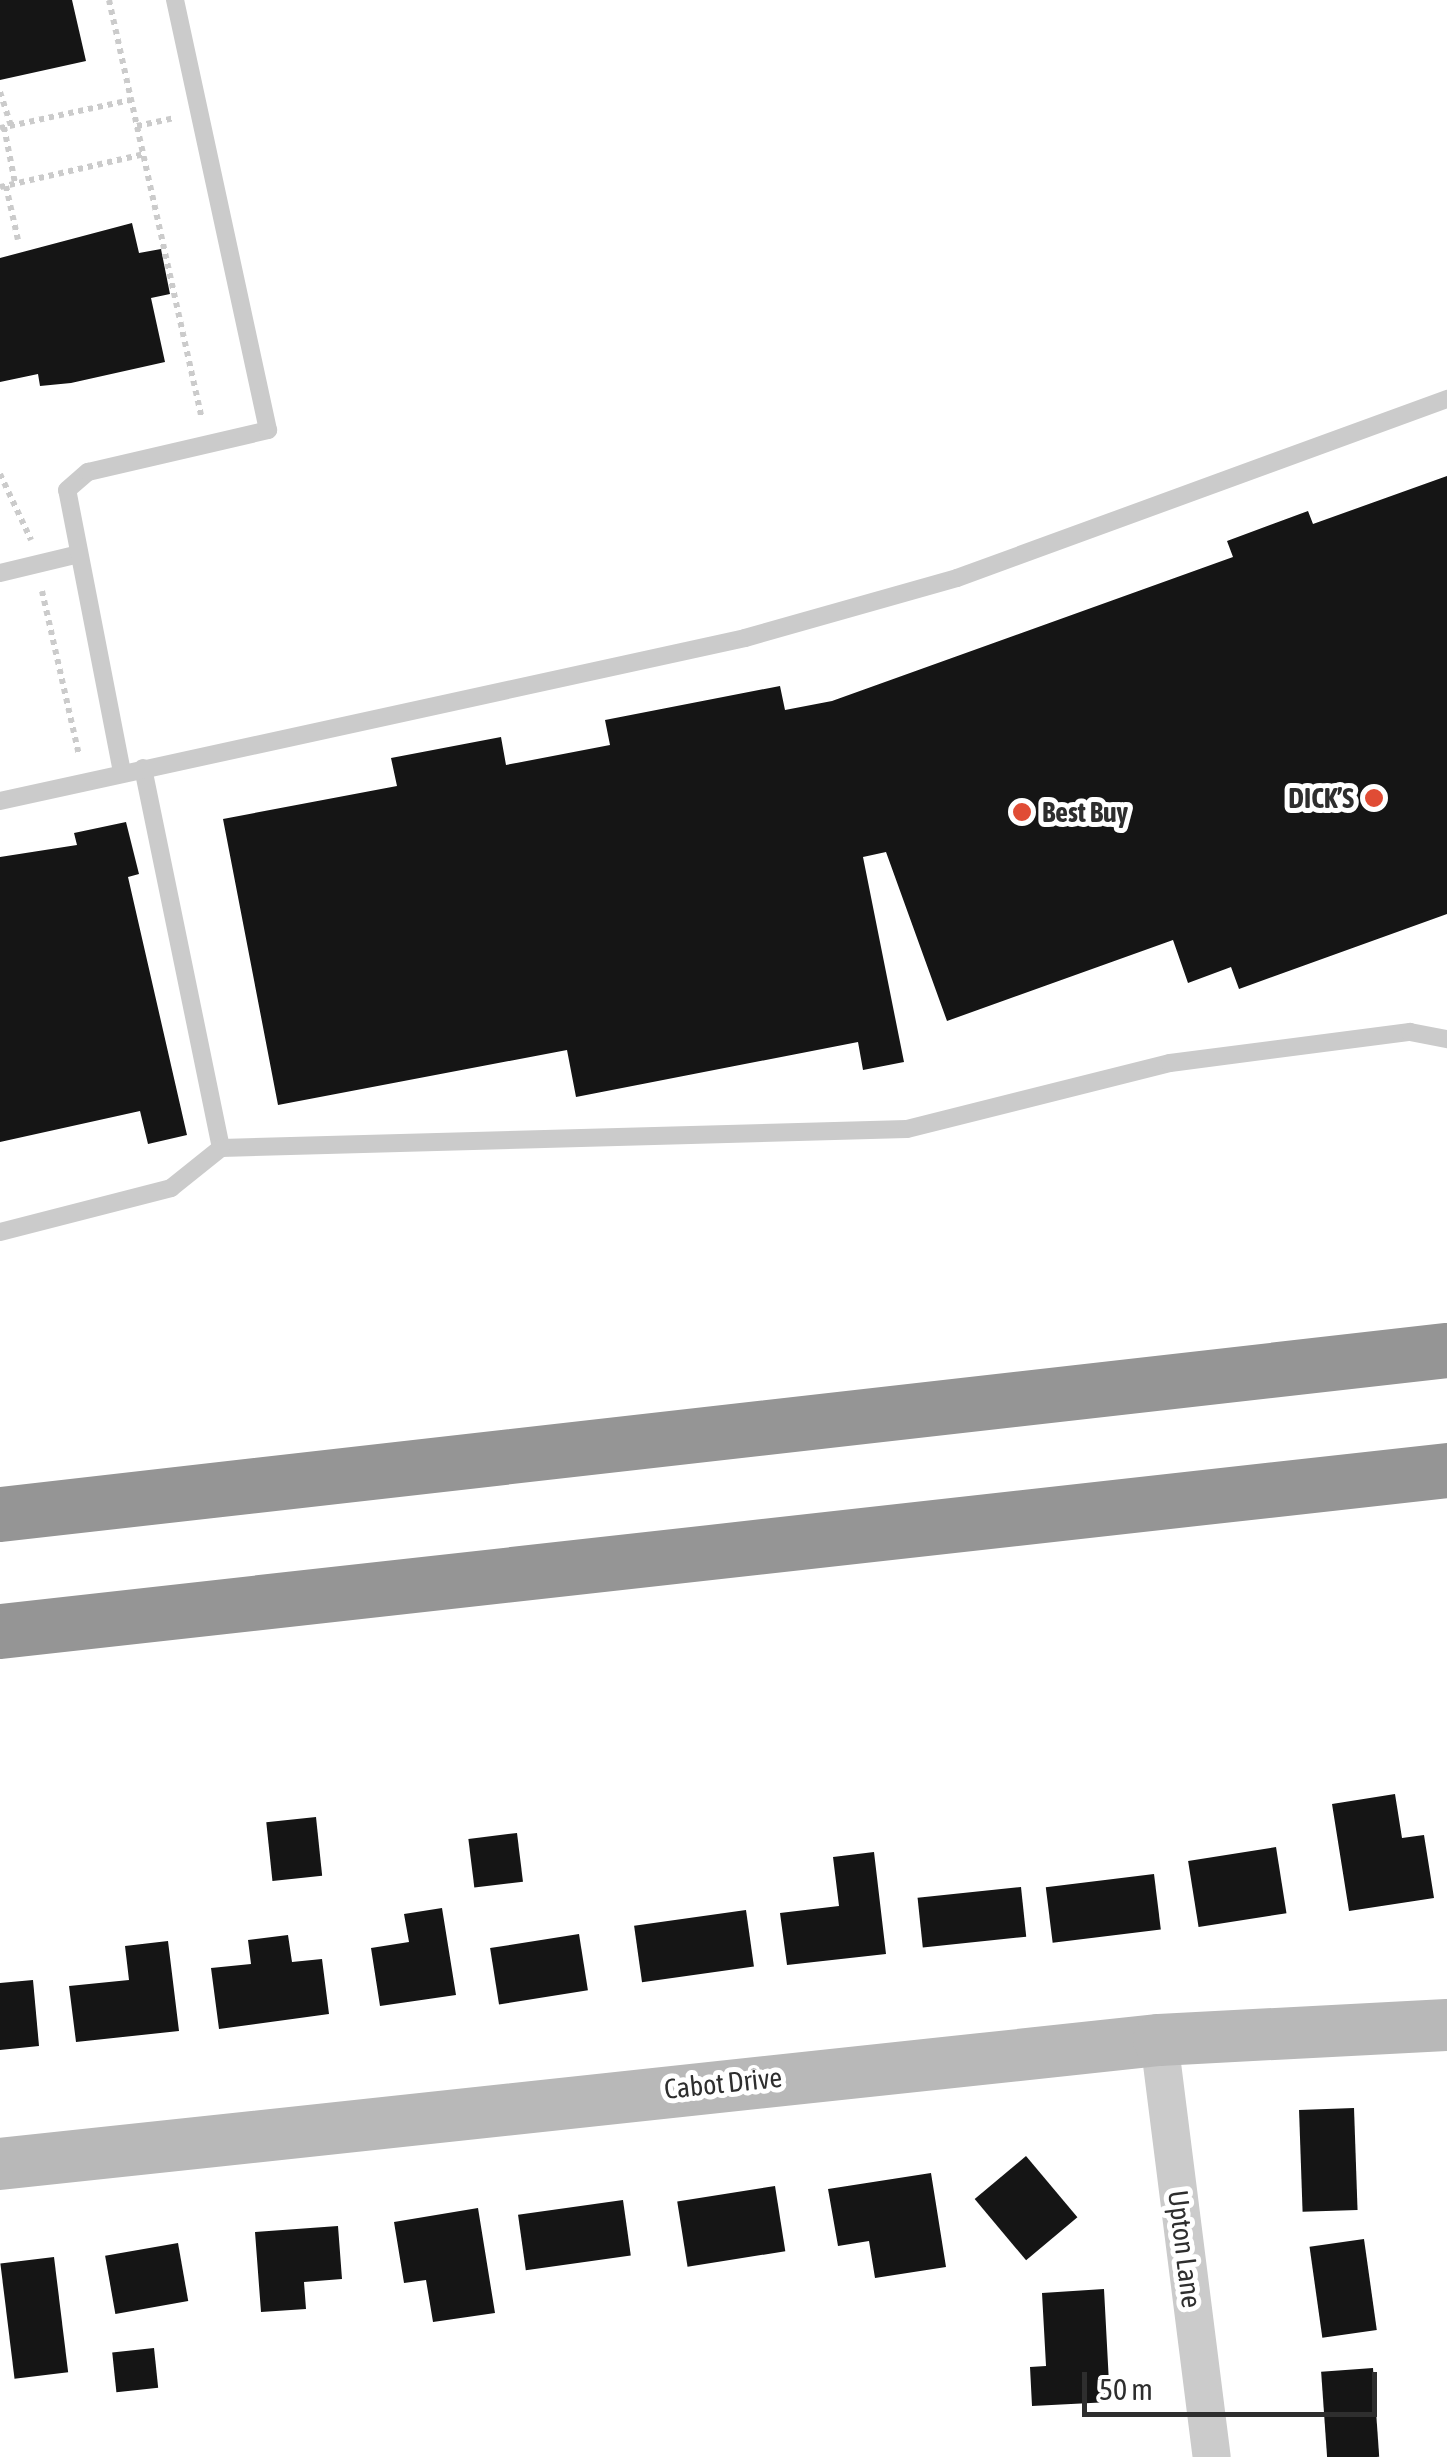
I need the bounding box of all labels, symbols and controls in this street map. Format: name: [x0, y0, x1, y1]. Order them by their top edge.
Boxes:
place label: DICK’S: [1288, 781, 1354, 815]
marker: DICK’S: [1363, 787, 1385, 809]
place label: Best Buy: [1042, 795, 1128, 829]
marker: Best Buy: [1011, 801, 1033, 823]
street label: Cabot Drive: [662, 2060, 784, 2106]
street label: Upton Lane: [1161, 2188, 1209, 2310]
scale bar: [1087, 2352, 1382, 2414]
text: 50 m: [1099, 2372, 1153, 2406]

